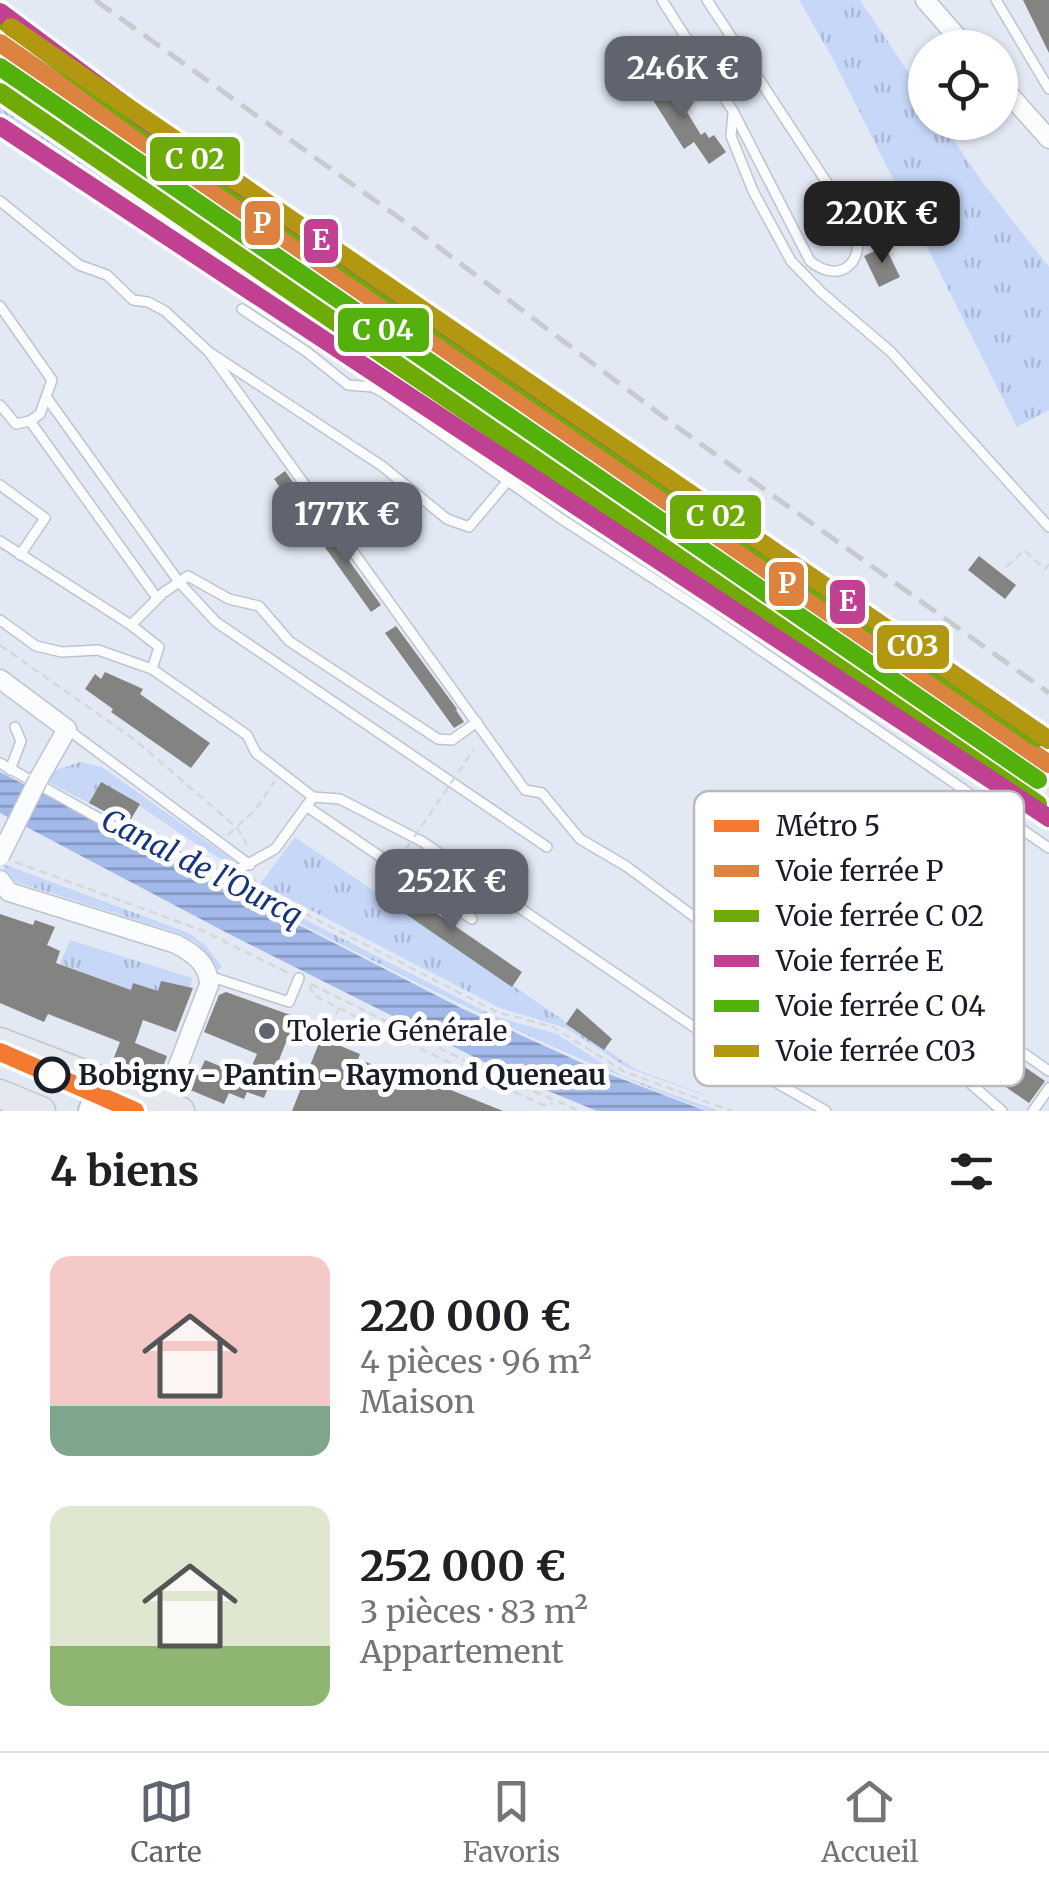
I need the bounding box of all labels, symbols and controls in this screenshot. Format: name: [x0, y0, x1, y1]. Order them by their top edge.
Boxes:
map controls: [908, 30, 1018, 140]
button: locate: [908, 30, 1018, 140]
pin: 246K €: [602, 36, 764, 121]
text: 246K €: [627, 48, 739, 88]
line badge: C 02: [148, 135, 242, 183]
text: C 02: [165, 141, 225, 177]
pin: 220K €: [801, 181, 963, 266]
text: 220K €: [826, 193, 938, 233]
line badge: P: [243, 199, 282, 247]
text: P: [253, 205, 271, 241]
line badge: E: [302, 217, 340, 265]
text: E: [312, 222, 330, 258]
line badge: C 04: [336, 306, 431, 354]
text: C 04: [352, 312, 414, 348]
pin: 177K €: [266, 482, 428, 567]
line badge: C 02: [668, 493, 763, 541]
text: 177K €: [294, 494, 400, 534]
text: C 02: [686, 498, 746, 534]
line badge: P: [767, 560, 806, 608]
text: P: [778, 565, 796, 601]
line badge: E: [828, 578, 867, 626]
text: E: [839, 583, 857, 619]
line badge: C03: [875, 623, 951, 671]
text: C03: [887, 628, 939, 664]
legend: [694, 791, 1024, 1086]
water label: Canal de l'Ourcq: [95, 800, 309, 934]
text: Métro 5: [776, 808, 880, 844]
pin: 252K €: [371, 849, 533, 934]
text: Voie ferrée P: [775, 853, 943, 889]
text: 252K €: [397, 861, 507, 901]
text: Voie ferrée C 02: [775, 898, 984, 934]
text: Voie ferrée E: [775, 943, 943, 979]
text: Voie ferrée C 04: [775, 988, 985, 1024]
place label: Tolerie Générale: [287, 1013, 507, 1049]
marker: Tolerie Générale: [256, 1020, 278, 1042]
text: Voie ferrée C03: [775, 1033, 976, 1069]
place label: Bobigny - Pantin - Raymond Queneau: [78, 1057, 606, 1093]
marker: Bobigny - Pantin - Raymond Queneau: [35, 1058, 69, 1092]
icon: filters: [944, 1144, 999, 1199]
text: 4 biens: [50, 1145, 199, 1197]
text: 220 000 €: [360, 1290, 571, 1342]
icon: home: [130, 1296, 250, 1416]
text: 4 pièces · 96 m²: [360, 1342, 592, 1382]
text: Maison: [360, 1382, 475, 1422]
text: 252 000 €: [360, 1540, 566, 1592]
icon: home: [130, 1546, 250, 1666]
text: 3 pièces · 83 m²: [360, 1592, 588, 1632]
text: Appartement: [360, 1632, 564, 1672]
tab: Carte: [130, 1774, 202, 1870]
tab: Favoris: [463, 1774, 560, 1870]
tab: Accueil: [821, 1774, 919, 1870]

